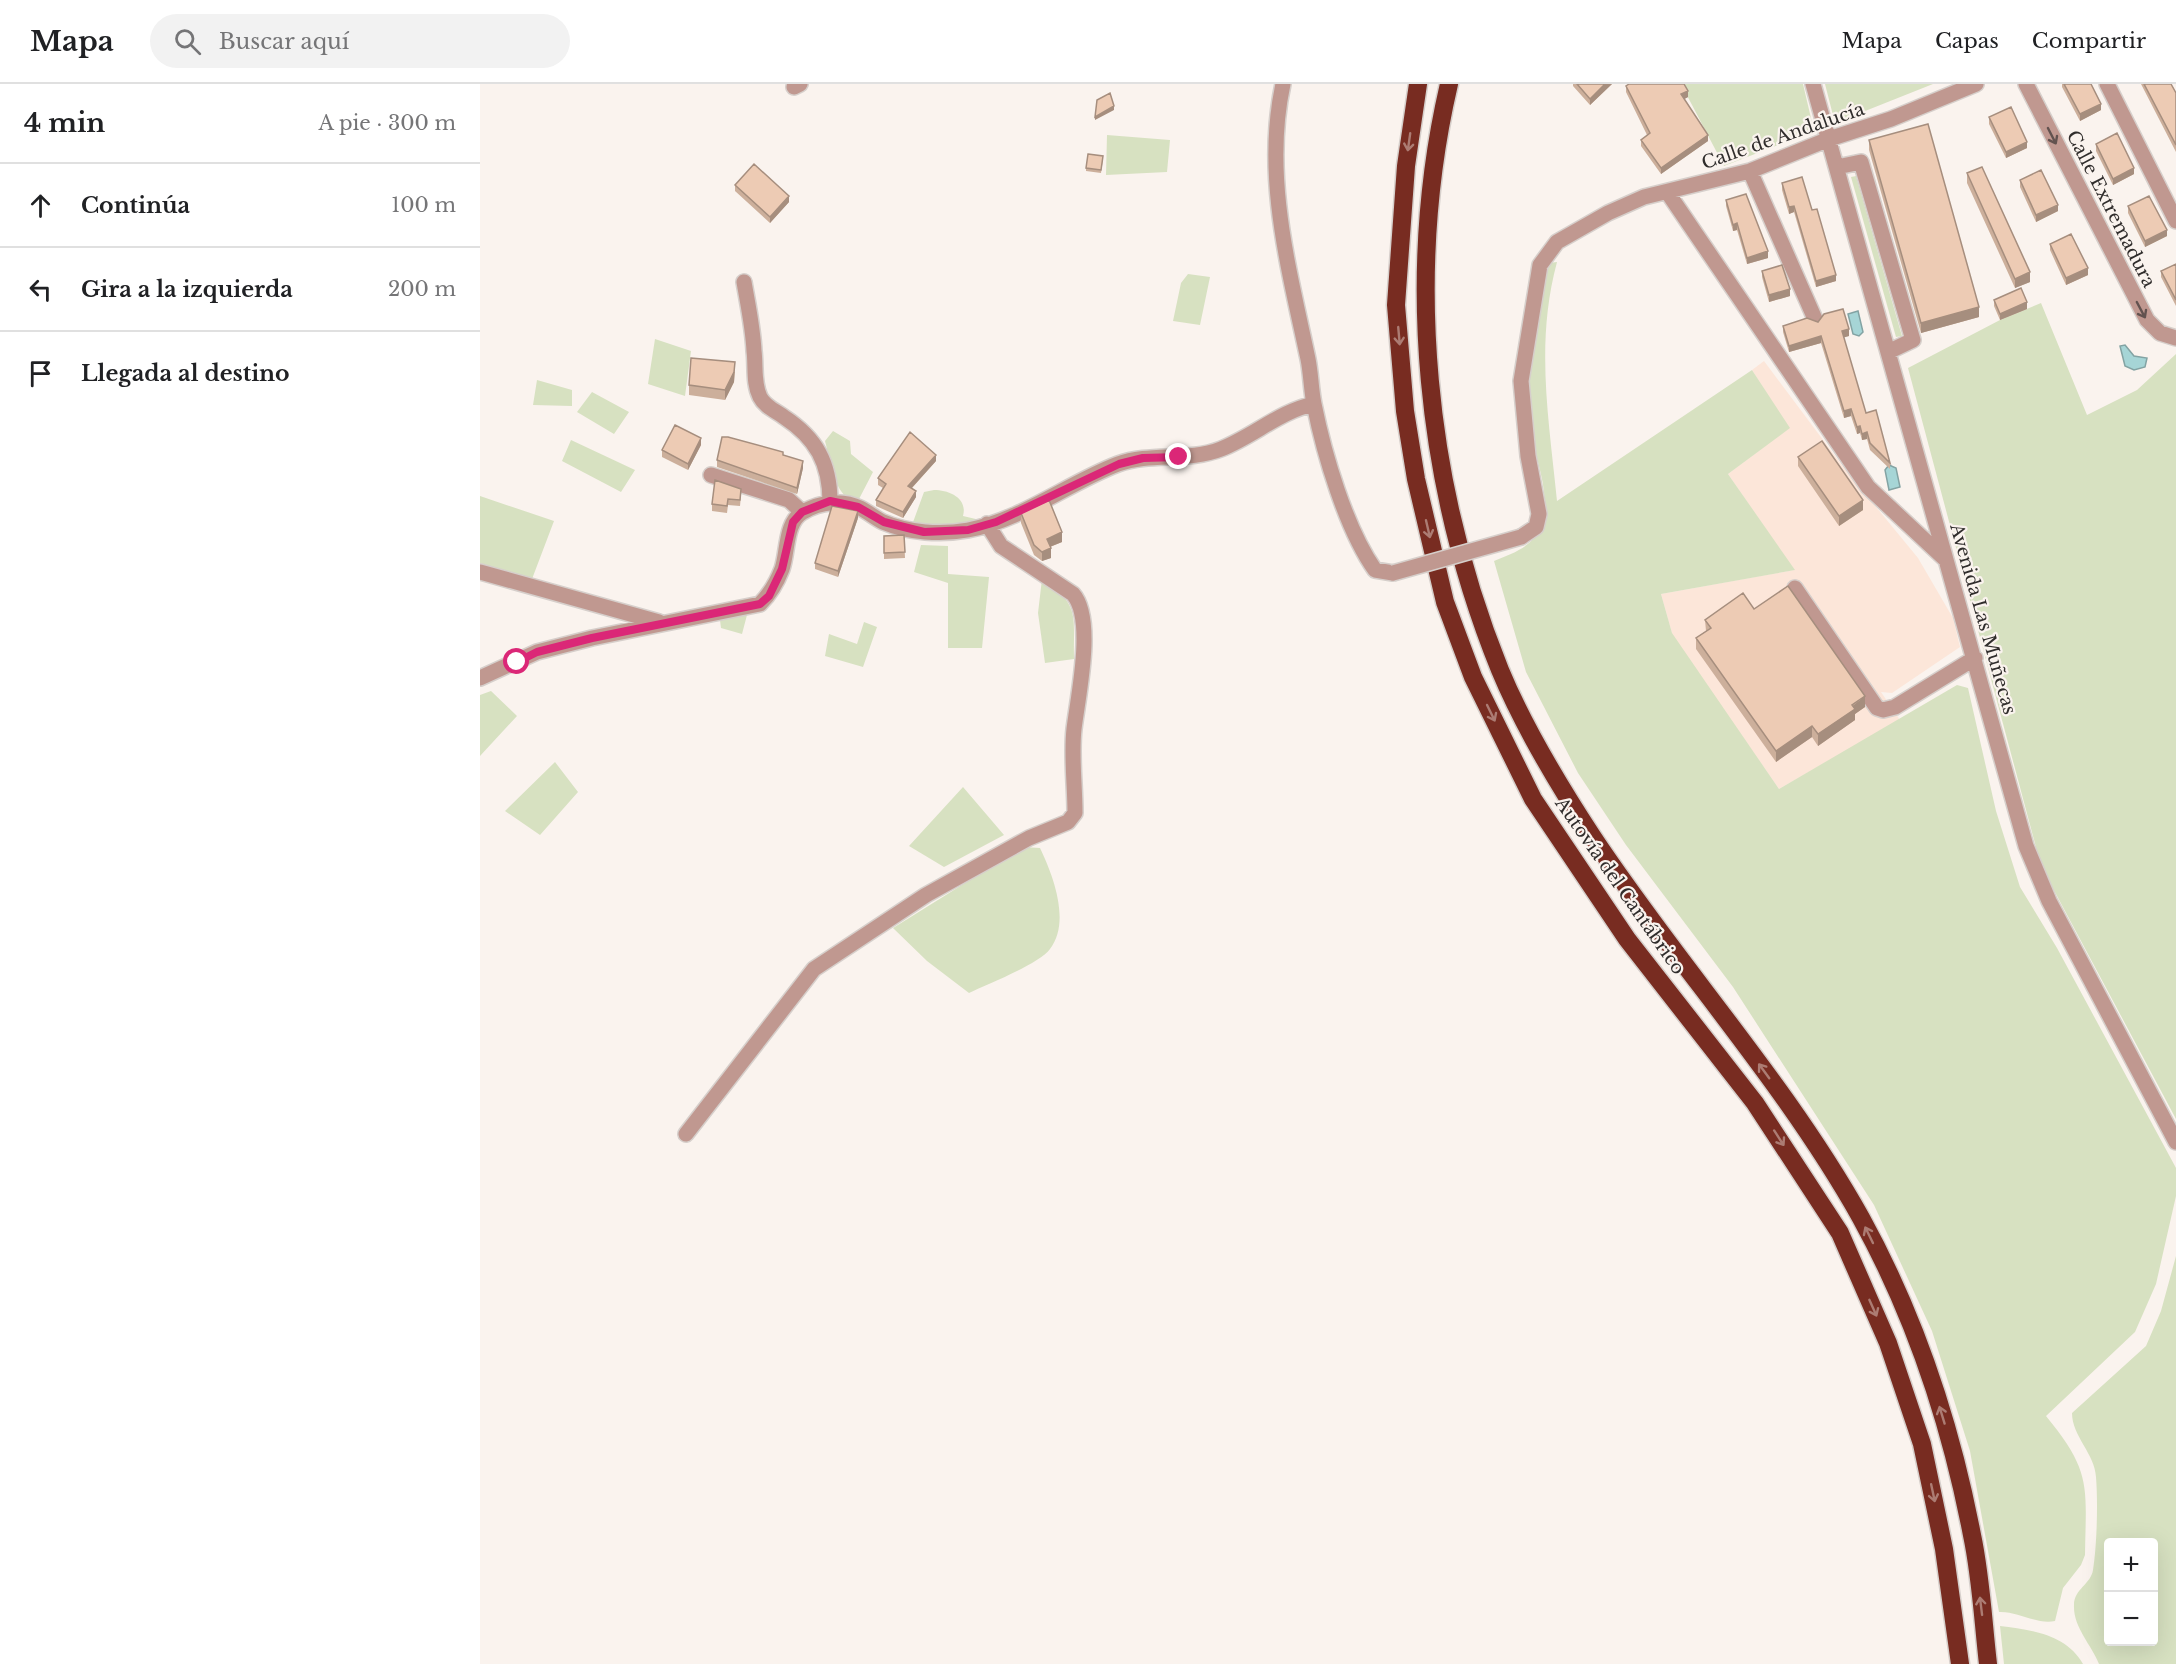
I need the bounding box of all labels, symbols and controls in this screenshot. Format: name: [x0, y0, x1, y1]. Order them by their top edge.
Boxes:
search box: [150, 14, 570, 68]
text: Mapa: [30, 24, 114, 59]
icon: search: [171, 25, 204, 58]
text: Buscar aquí: [219, 28, 349, 55]
text: Mapa: [1842, 28, 1902, 54]
text: Capas: [1935, 28, 1999, 54]
text: Compartir: [2032, 28, 2146, 54]
street label: Calle de Andalucía: [1699, 98, 1867, 174]
text: 4 min: [24, 107, 105, 139]
text: A pie · 300 m: [319, 111, 456, 135]
one-way arrow: [2047, 127, 2058, 145]
street label: Calle Extremadura: [2062, 127, 2160, 291]
one-way arrow: [1404, 131, 1415, 151]
icon: ahead: [24, 189, 57, 222]
text: Continúa: [81, 192, 190, 219]
text: 100 m: [391, 193, 456, 217]
icon: left: [24, 273, 57, 306]
text: Gira a la izquierda: [81, 276, 293, 303]
text: 200 m: [388, 277, 456, 301]
one-way arrow: [2136, 300, 2147, 318]
one-way arrow: [1394, 326, 1405, 346]
icon: arrive: [24, 357, 57, 390]
text: Llegada al destino: [81, 360, 290, 387]
route end: [1165, 443, 1191, 469]
one-way arrow: [1422, 519, 1434, 538]
street label: Avenida Las Muñecas: [1945, 520, 2021, 717]
route start: [503, 648, 529, 674]
one-way arrow: [1485, 703, 1497, 721]
street label: Autovía del Cantábrico: [1550, 792, 1690, 979]
one-way arrow: [1757, 1064, 1770, 1080]
one-way arrow: [1773, 1129, 1785, 1146]
one-way arrow: [1863, 1226, 1874, 1244]
one-way arrow: [1868, 1298, 1879, 1317]
one-way arrow: [1936, 1406, 1947, 1425]
one-way arrow: [1927, 1483, 1939, 1502]
map controls: [2104, 1538, 2158, 1646]
button: +: [2104, 1538, 2158, 1592]
button: −: [2104, 1592, 2158, 1646]
one-way arrow: [1975, 1597, 1986, 1616]

